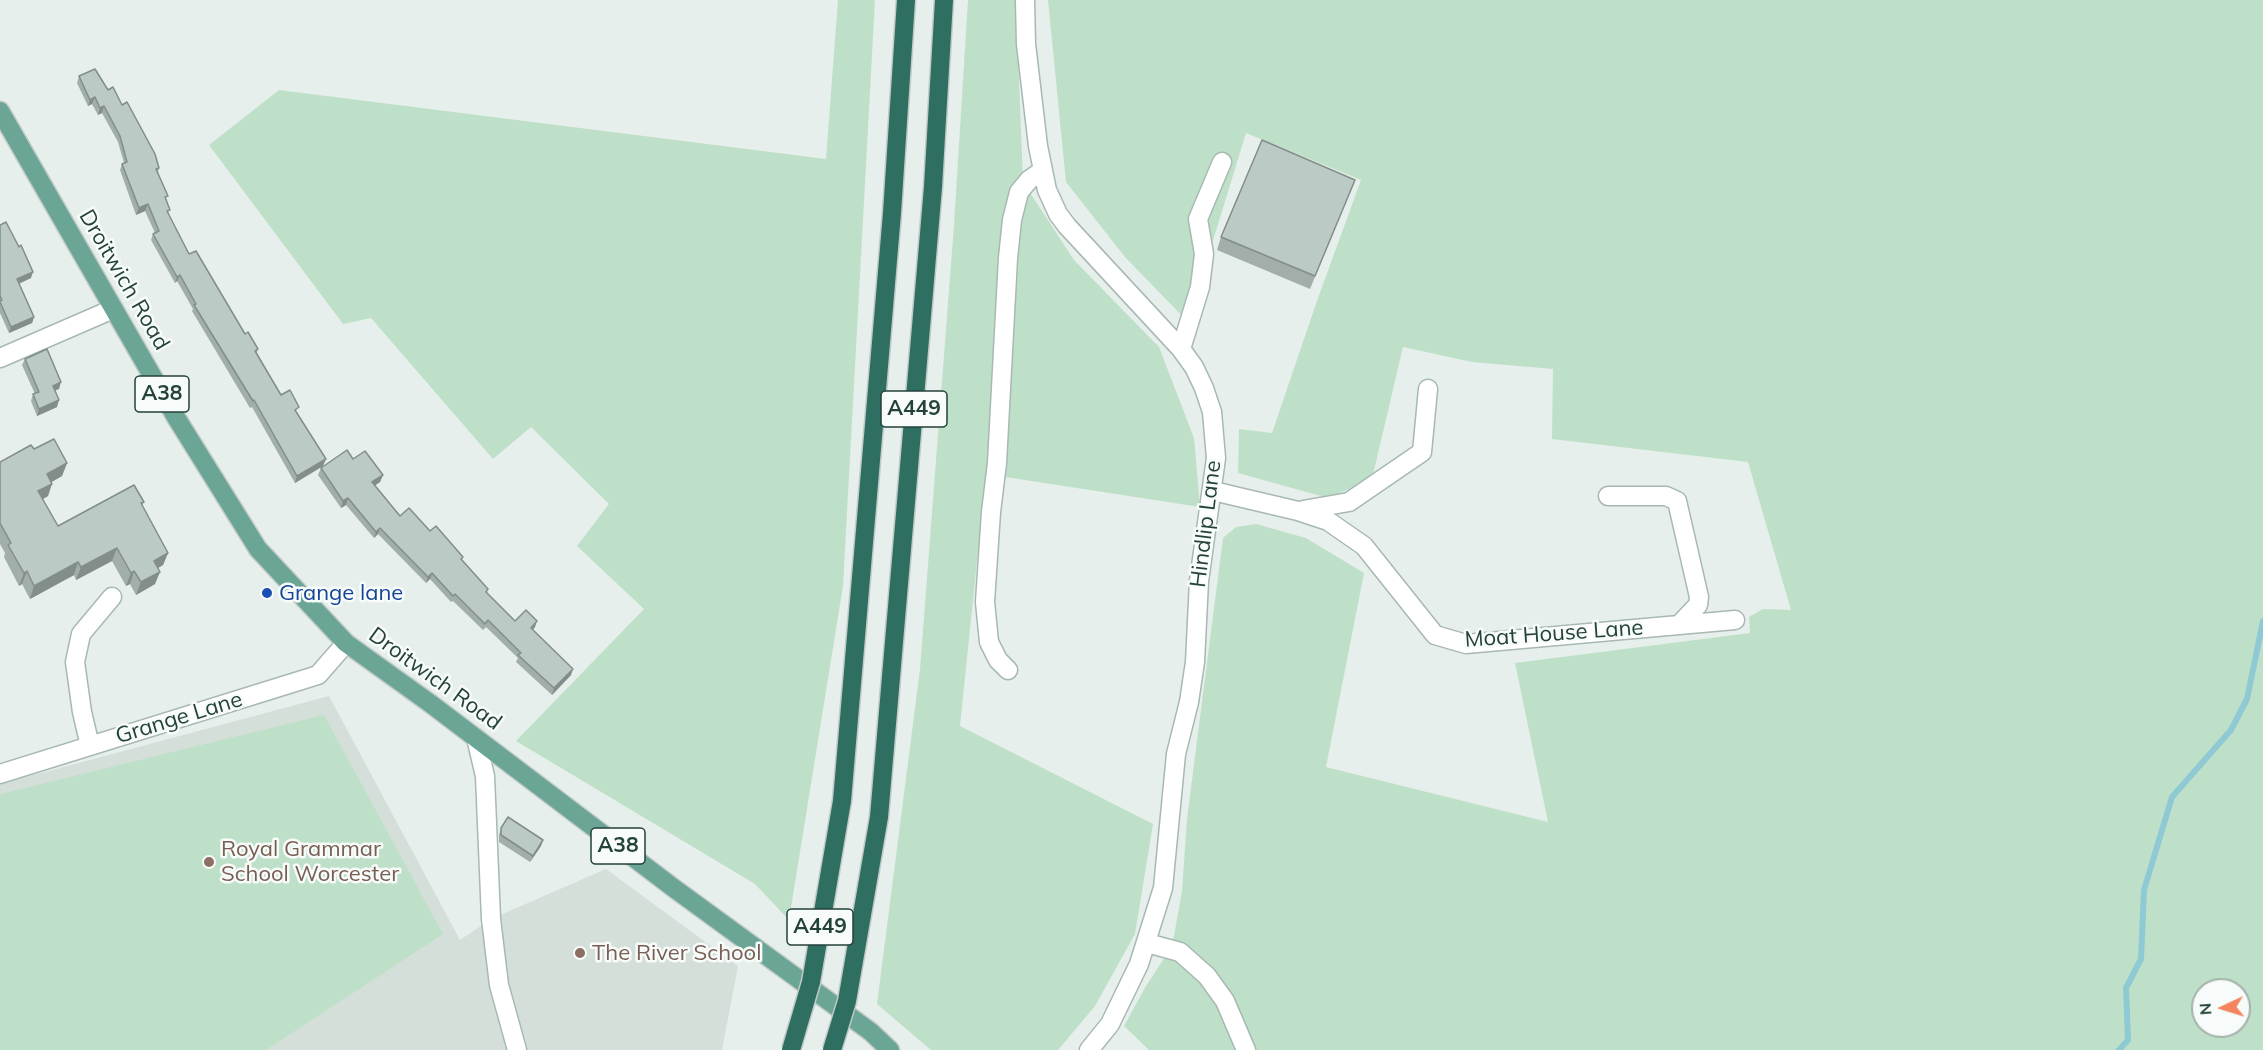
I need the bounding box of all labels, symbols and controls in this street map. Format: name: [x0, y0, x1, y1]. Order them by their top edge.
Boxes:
street label: Droitwich Road: [73, 205, 175, 355]
road number: A38: [135, 376, 189, 412]
road number: A449: [881, 391, 947, 427]
street label: Hindlip Lane: [1185, 459, 1227, 589]
place label: Grange lane: [279, 580, 403, 606]
marker: Grange lane: [260, 586, 274, 600]
street label: Moat House Lane: [1464, 615, 1644, 653]
street label: Droitwich Road: [363, 622, 507, 736]
street label: Grange Lane: [112, 686, 246, 750]
road number: A38: [591, 828, 645, 864]
place label: Royal Grammar School Worcester: [221, 836, 399, 888]
marker: Royal Grammar School Worcester: [202, 855, 216, 869]
road number: A449: [787, 909, 853, 945]
place label: The River School: [592, 940, 761, 966]
marker: The River School: [573, 946, 587, 960]
north arrow: [2191, 978, 2251, 1038]
text: N: [2195, 1002, 2215, 1016]

